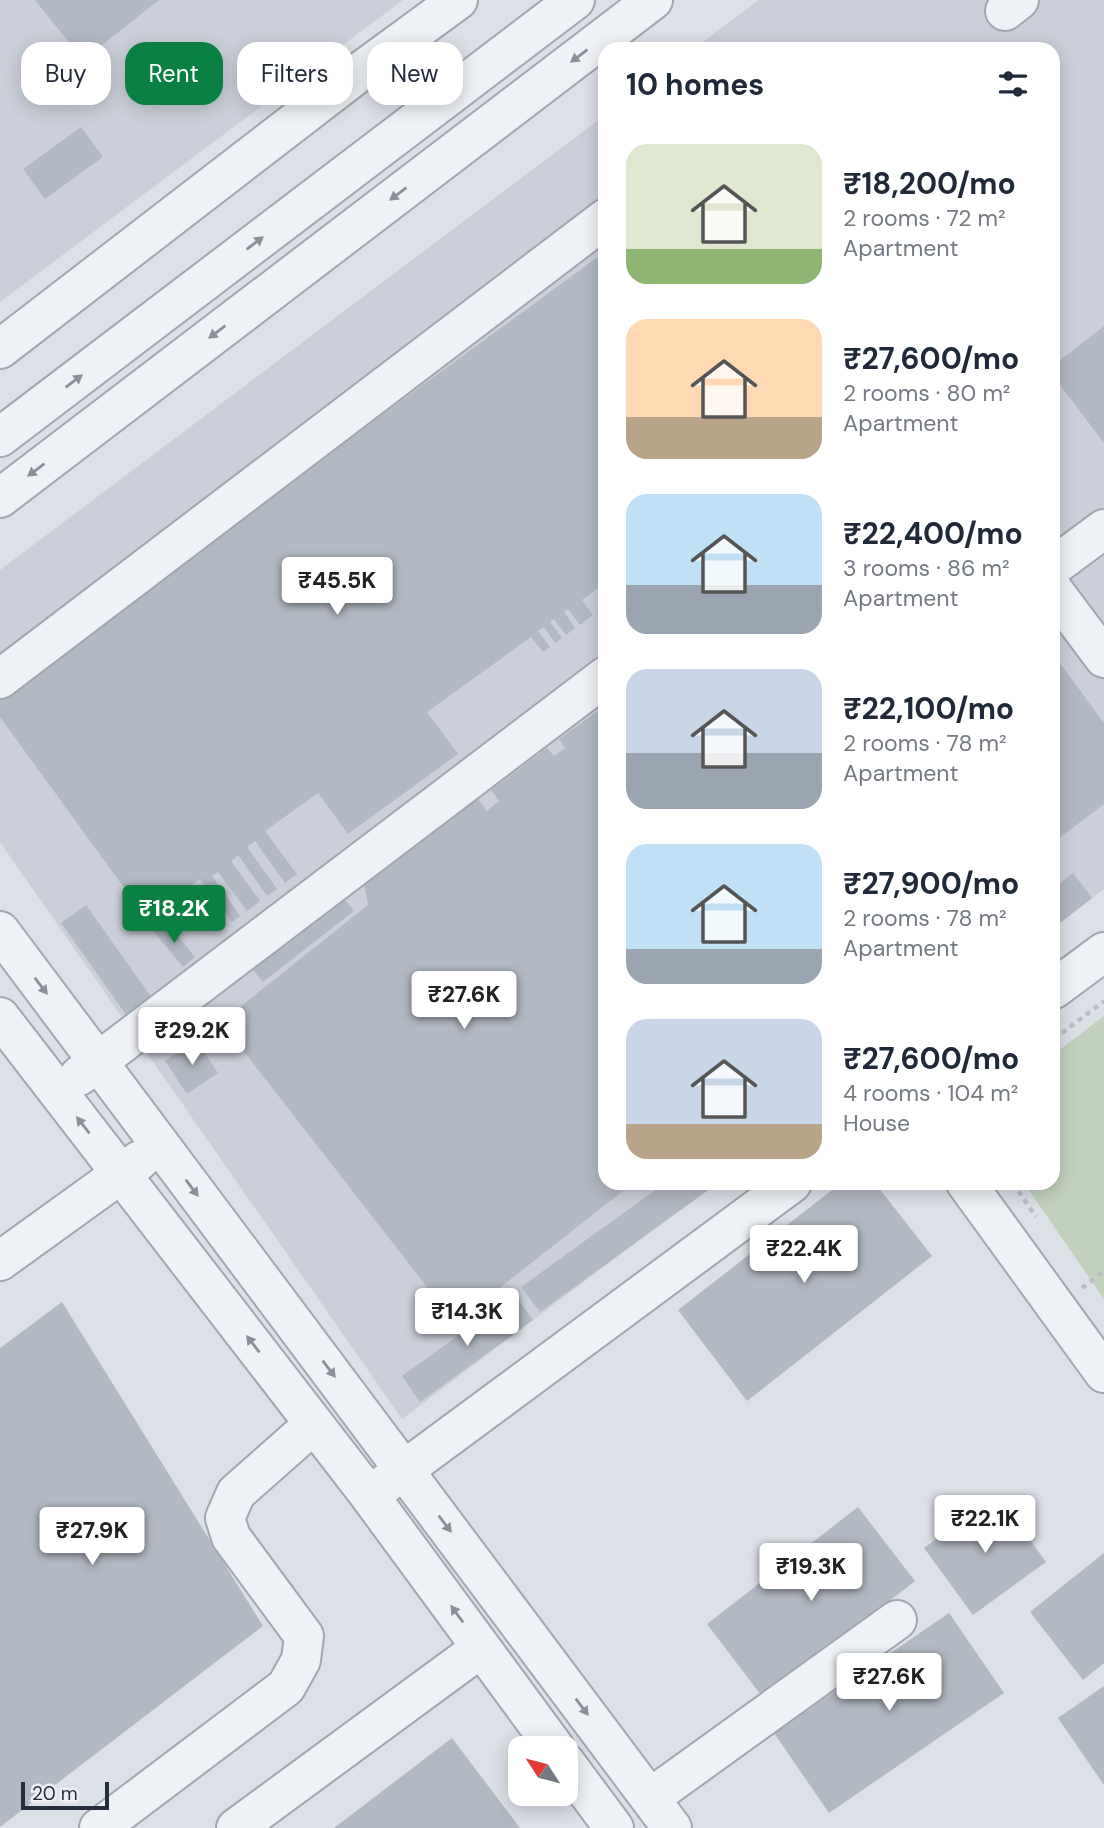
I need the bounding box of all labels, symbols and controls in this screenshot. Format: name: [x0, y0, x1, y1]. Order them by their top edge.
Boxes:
chip: Buy: [21, 42, 111, 105]
chip: Rent: [125, 42, 223, 105]
chip: Filters: [237, 42, 353, 105]
chip: New: [367, 42, 463, 105]
one-way arrow: [570, 49, 588, 63]
text: 10 homes: [626, 65, 764, 104]
icon: filters: [994, 65, 1032, 103]
text: ₹18,200/mo: [843, 164, 1016, 203]
icon: home: [682, 172, 766, 256]
one-way arrow: [389, 187, 407, 201]
text: 2 rooms · 72 m²: [843, 203, 1006, 233]
text: Apartment: [843, 233, 958, 263]
one-way arrow: [246, 236, 264, 250]
one-way arrow: [208, 325, 226, 339]
text: ₹27,600/mo: [843, 339, 1019, 378]
icon: home: [682, 347, 766, 431]
one-way arrow: [65, 374, 83, 388]
text: 2 rooms · 80 m²: [843, 378, 1010, 408]
text: Apartment: [843, 408, 958, 438]
one-way arrow: [27, 463, 45, 477]
text: ₹22,400/mo: [843, 514, 1023, 553]
icon: home: [682, 522, 766, 606]
text: 3 rooms · 86 m²: [843, 553, 1010, 583]
pin: ₹45.5K: [280, 558, 394, 617]
text: ₹45.5K: [298, 565, 376, 595]
text: Apartment: [843, 583, 958, 613]
text: ₹22,100/mo: [843, 689, 1014, 728]
icon: home: [682, 697, 766, 781]
text: 2 rooms · 78 m²: [843, 728, 1007, 758]
text: Apartment: [843, 758, 958, 788]
text: ₹27,900/mo: [843, 864, 1019, 903]
icon: home: [682, 872, 766, 956]
pin: ₹18.2K: [117, 886, 231, 945]
text: ₹18.2K: [138, 893, 210, 923]
text: 2 rooms · 78 m²: [843, 903, 1007, 933]
text: Apartment: [843, 933, 958, 963]
pin: ₹27.6K: [407, 972, 521, 1031]
one-way arrow: [33, 977, 47, 995]
text: ₹27.6K: [428, 979, 500, 1009]
pin: ₹29.2K: [135, 1007, 249, 1067]
text: ₹29.2K: [154, 1015, 230, 1045]
text: ₹27,600/mo: [843, 1039, 1019, 1078]
icon: home: [682, 1047, 766, 1131]
text: 4 rooms · 104 m²: [843, 1078, 1018, 1108]
text: House: [843, 1108, 910, 1138]
one-way arrow: [76, 1117, 91, 1135]
one-way arrow: [184, 1178, 199, 1196]
pin: ₹22.4K: [747, 1226, 861, 1285]
text: ₹22.4K: [766, 1233, 842, 1263]
pin: ₹14.3K: [410, 1288, 524, 1348]
text: ₹14.3K: [431, 1296, 503, 1326]
one-way arrow: [245, 1336, 260, 1354]
one-way arrow: [321, 1360, 335, 1378]
pin: ₹22.1K: [928, 1496, 1042, 1555]
text: ₹22.1K: [950, 1503, 1020, 1533]
pin: ₹27.9K: [35, 1508, 149, 1567]
text: ₹27.9K: [56, 1515, 128, 1545]
one-way arrow: [438, 1515, 453, 1533]
pin: ₹19.3K: [754, 1544, 868, 1603]
text: ₹19.3K: [775, 1551, 847, 1581]
one-way arrow: [450, 1605, 464, 1623]
pin: ₹27.6K: [832, 1654, 946, 1713]
text: ₹27.6K: [853, 1661, 925, 1691]
one-way arrow: [574, 1697, 589, 1715]
north arrow: [508, 1736, 578, 1806]
map controls: [508, 1736, 578, 1806]
scale bar: [21, 1779, 108, 1811]
text: 20 m: [32, 1781, 78, 1806]

